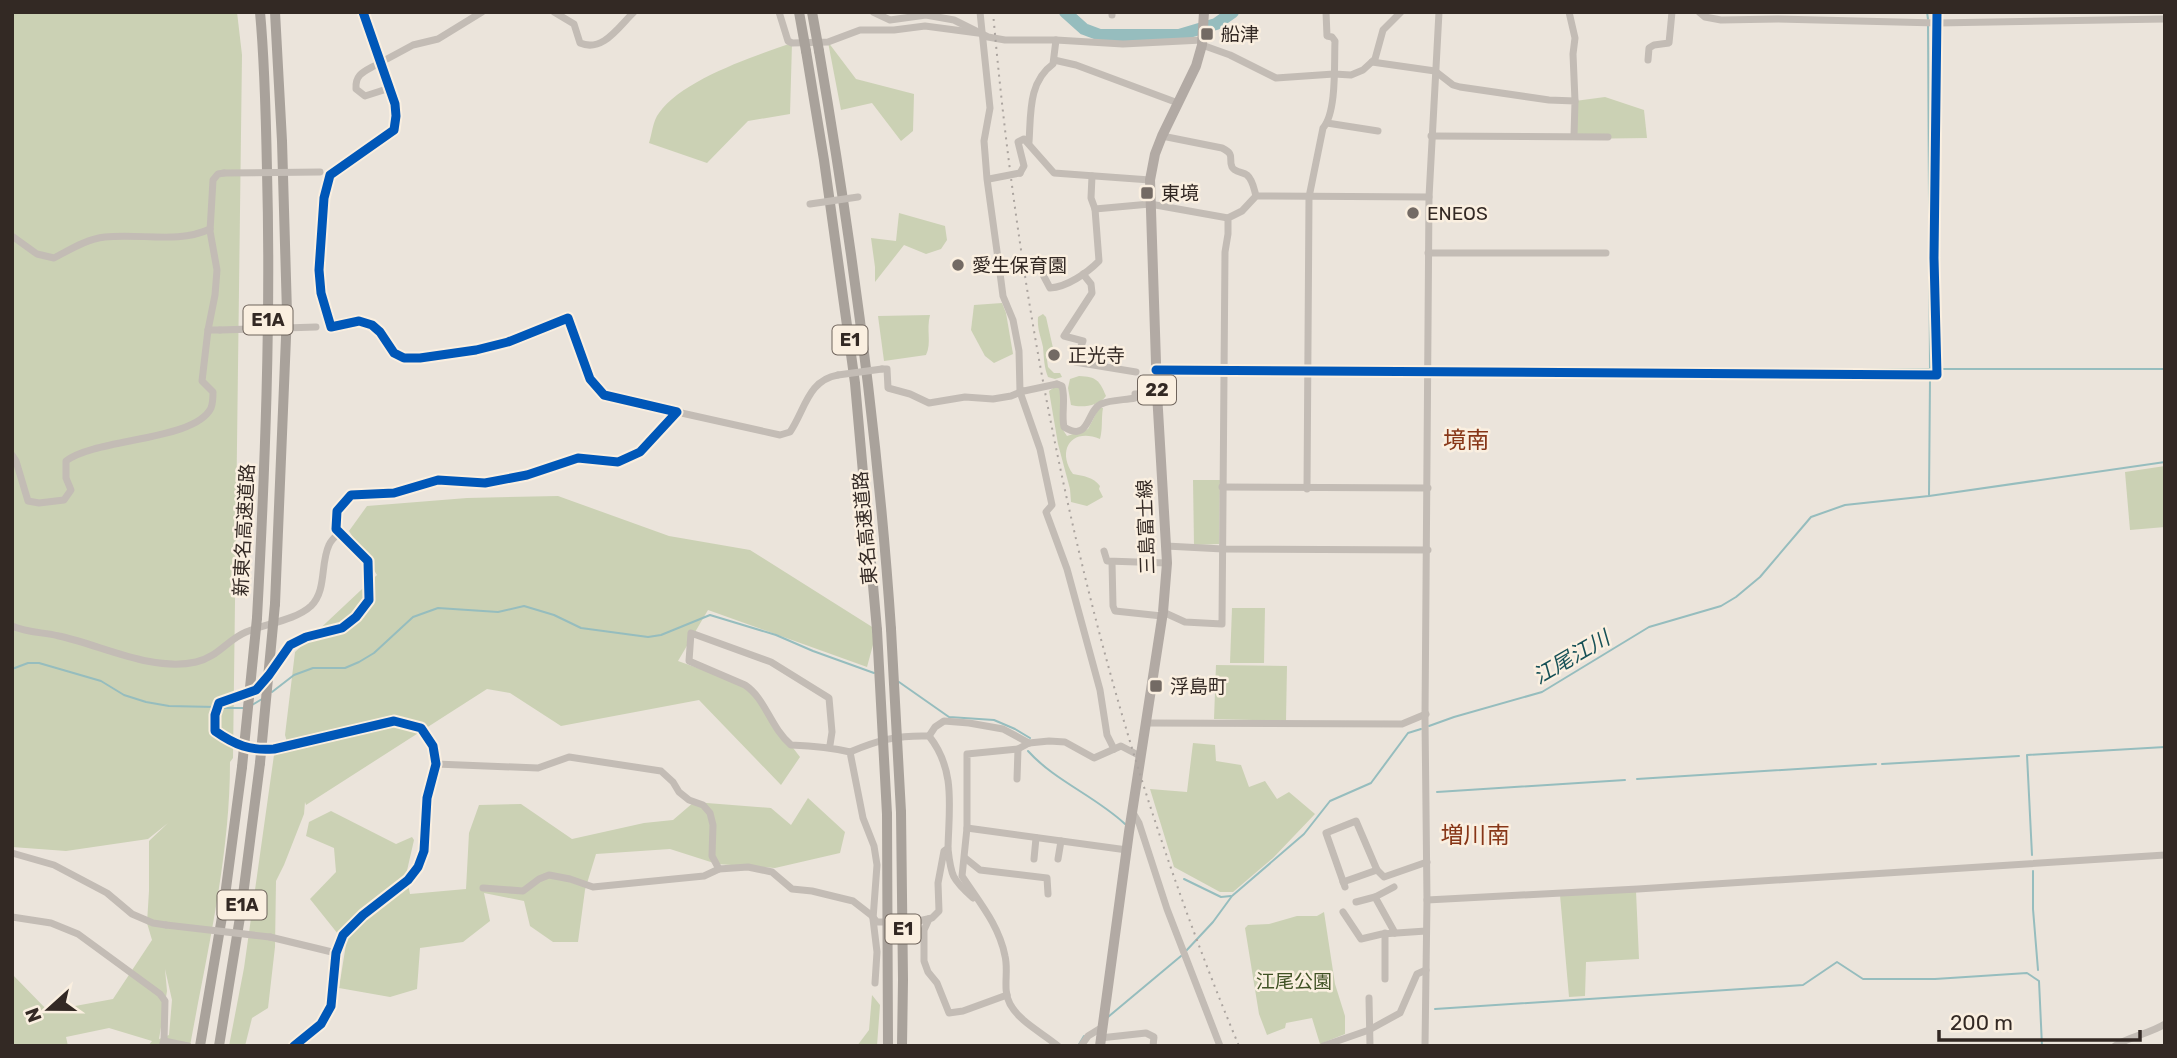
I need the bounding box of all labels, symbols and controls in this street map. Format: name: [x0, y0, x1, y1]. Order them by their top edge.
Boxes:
place label: 船津: [1221, 23, 1259, 46]
marker: 船津: [1199, 26, 1215, 42]
place label: 東境: [1161, 182, 1199, 205]
marker: 東境: [1139, 185, 1155, 201]
place label: ENEOS: [1427, 202, 1488, 225]
marker: ENEOS: [1405, 205, 1421, 221]
place label: 愛生保育園: [972, 254, 1067, 277]
marker: 愛生保育園: [950, 257, 966, 273]
road number: E1A: [244, 306, 292, 334]
road number: E1: [832, 326, 868, 354]
place label: 正光寺: [1068, 344, 1125, 367]
marker: 正光寺: [1046, 347, 1062, 363]
road number: 22: [1138, 376, 1176, 404]
district label: 境南: [1443, 426, 1489, 454]
street label: 新東名高速道路: [229, 463, 259, 597]
street label: 東名高速道路: [849, 470, 881, 586]
street label: 三島富士線: [1133, 479, 1159, 575]
water label: 江尾江川: [1528, 624, 1615, 689]
place label: 浮島町: [1170, 675, 1227, 698]
marker: 浮島町: [1148, 678, 1164, 694]
district label: 増川南: [1441, 821, 1510, 849]
road number: E1A: [218, 890, 266, 920]
road number: E1: [886, 914, 920, 944]
park label: 江尾公園: [1256, 970, 1332, 993]
north arrow: [14, 974, 84, 1044]
scale bar: [1939, 998, 2140, 1042]
text: N: [20, 1004, 47, 1025]
text: 200 m: [1950, 1010, 2013, 1035]

